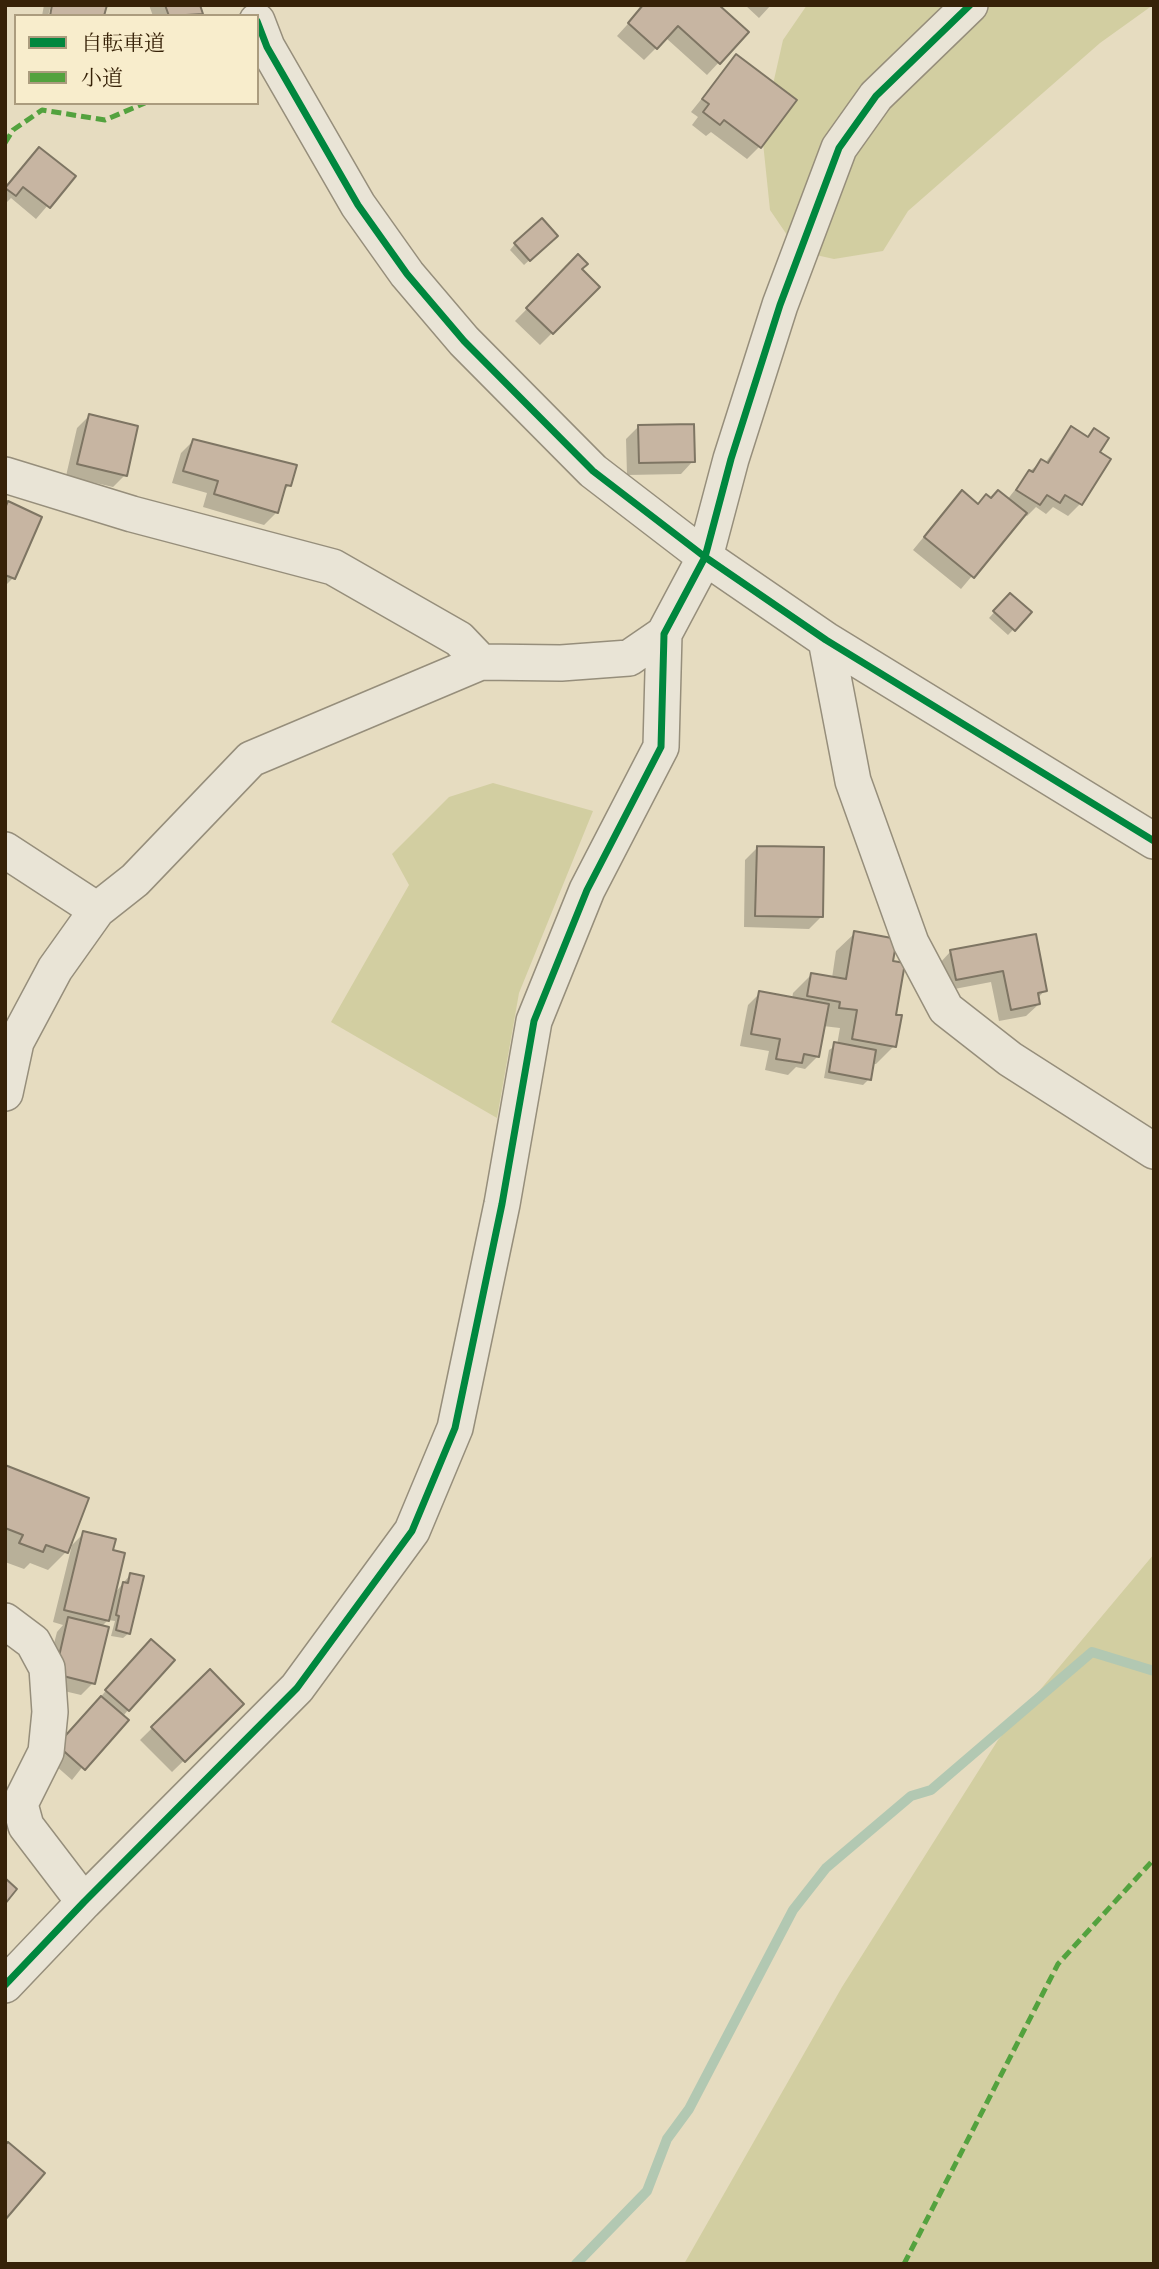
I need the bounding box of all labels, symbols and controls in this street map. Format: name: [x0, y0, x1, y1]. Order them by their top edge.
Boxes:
legend: [14, 14, 259, 105]
text: 自転車道: [81, 30, 165, 59]
text: 小道: [81, 65, 123, 94]

